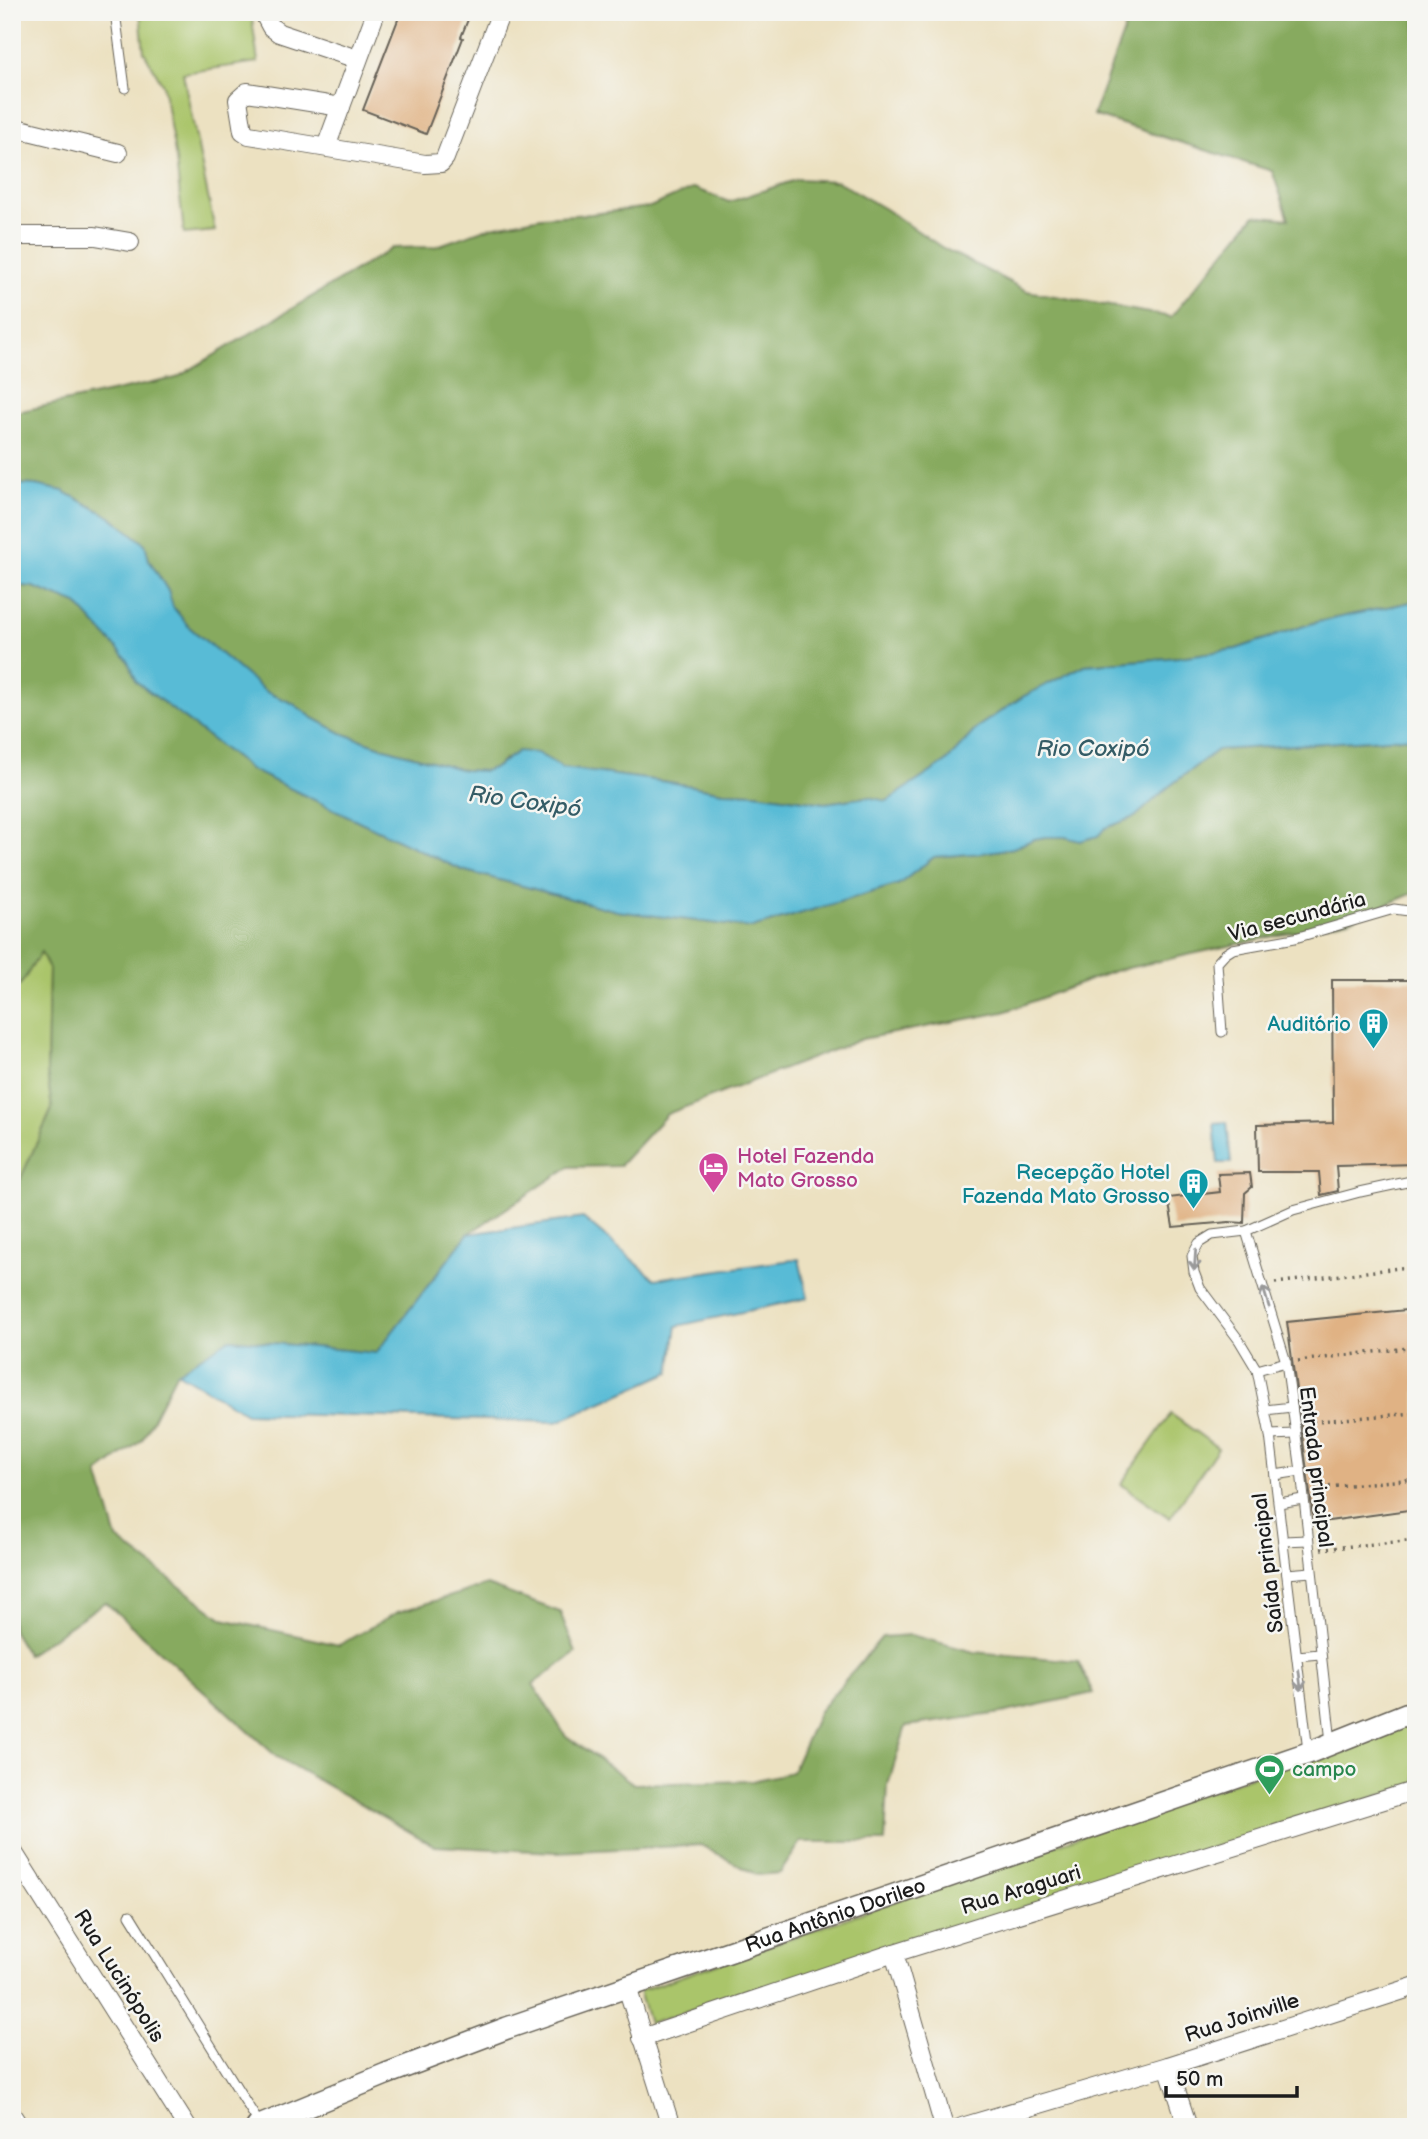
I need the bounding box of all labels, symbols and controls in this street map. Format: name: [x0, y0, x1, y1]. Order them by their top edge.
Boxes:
water label: Rio Coxipó: [1036, 735, 1150, 763]
water label: Rio Coxipó: [467, 780, 583, 824]
street label: Via secundária: [1226, 887, 1368, 947]
building icon: Auditório: [1357, 1007, 1391, 1051]
place label: Auditório: [1268, 1012, 1351, 1037]
place label: Hotel Fazenda Mato Grosso: [737, 1144, 874, 1193]
hotel icon: Hotel Fazenda Mato Grosso: [697, 1151, 731, 1195]
place label: Recepção Hotel Fazenda Mato Grosso: [962, 1160, 1170, 1209]
building icon: Recepção Hotel Fazenda Mato Grosso: [1176, 1167, 1210, 1211]
one-way arrow: [1188, 1248, 1201, 1271]
one-way arrow: [1259, 1286, 1272, 1308]
street label: Entrada principal: [1294, 1385, 1338, 1549]
street label: Saída principal: [1247, 1492, 1289, 1634]
one-way arrow: [1293, 1668, 1306, 1691]
sports icon: campo: [1252, 1752, 1286, 1796]
place label: campo: [1292, 1757, 1357, 1782]
street label: Rua Araguari: [958, 1860, 1084, 1920]
street label: Rua Antônio Dorileo: [742, 1873, 929, 1958]
street label: Rua Lucinópolis: [68, 1905, 170, 2047]
street label: Rua Joinville: [1182, 1988, 1302, 2048]
scale bar: [1166, 2055, 1297, 2099]
text: 50 m: [1176, 2067, 1223, 2092]

